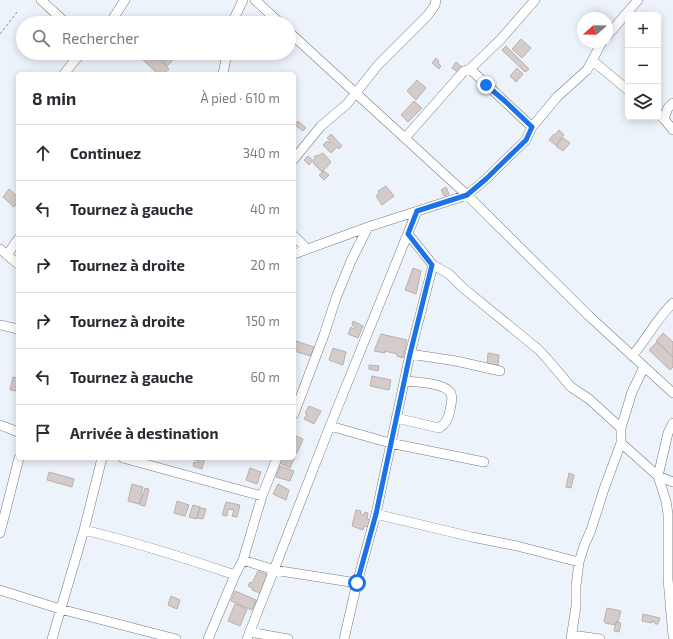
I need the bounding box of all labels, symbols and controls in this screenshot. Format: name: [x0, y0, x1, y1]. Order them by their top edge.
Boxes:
north arrow: [577, 12, 613, 48]
map controls: [625, 12, 661, 120]
button: +: [625, 12, 661, 48]
search box: [16, 16, 296, 60]
icon: search: [30, 27, 52, 49]
text: Rechercher: [62, 29, 139, 47]
button: −: [625, 48, 661, 84]
route end: [477, 76, 495, 94]
button: layers: [625, 84, 661, 120]
text: 8 min: [32, 88, 76, 108]
text: À pied · 610 m: [201, 90, 280, 106]
icon: ahead: [32, 142, 54, 164]
text: Continuez: [70, 144, 141, 162]
text: 340 m: [243, 145, 280, 161]
icon: left: [32, 198, 54, 220]
text: Tournez à gauche: [70, 200, 193, 218]
text: 40 m: [250, 201, 280, 217]
icon: right: [32, 254, 54, 276]
text: Tournez à droite: [70, 256, 185, 274]
text: 20 m: [251, 257, 280, 273]
icon: right: [32, 310, 54, 332]
text: Tournez à droite: [70, 312, 185, 330]
text: 150 m: [246, 313, 280, 329]
icon: left: [32, 366, 54, 388]
text: Tournez à gauche: [70, 368, 193, 386]
text: 60 m: [250, 369, 280, 385]
icon: arrive: [32, 422, 54, 444]
text: Arrivée à destination: [70, 424, 218, 442]
route start: [348, 574, 366, 592]

